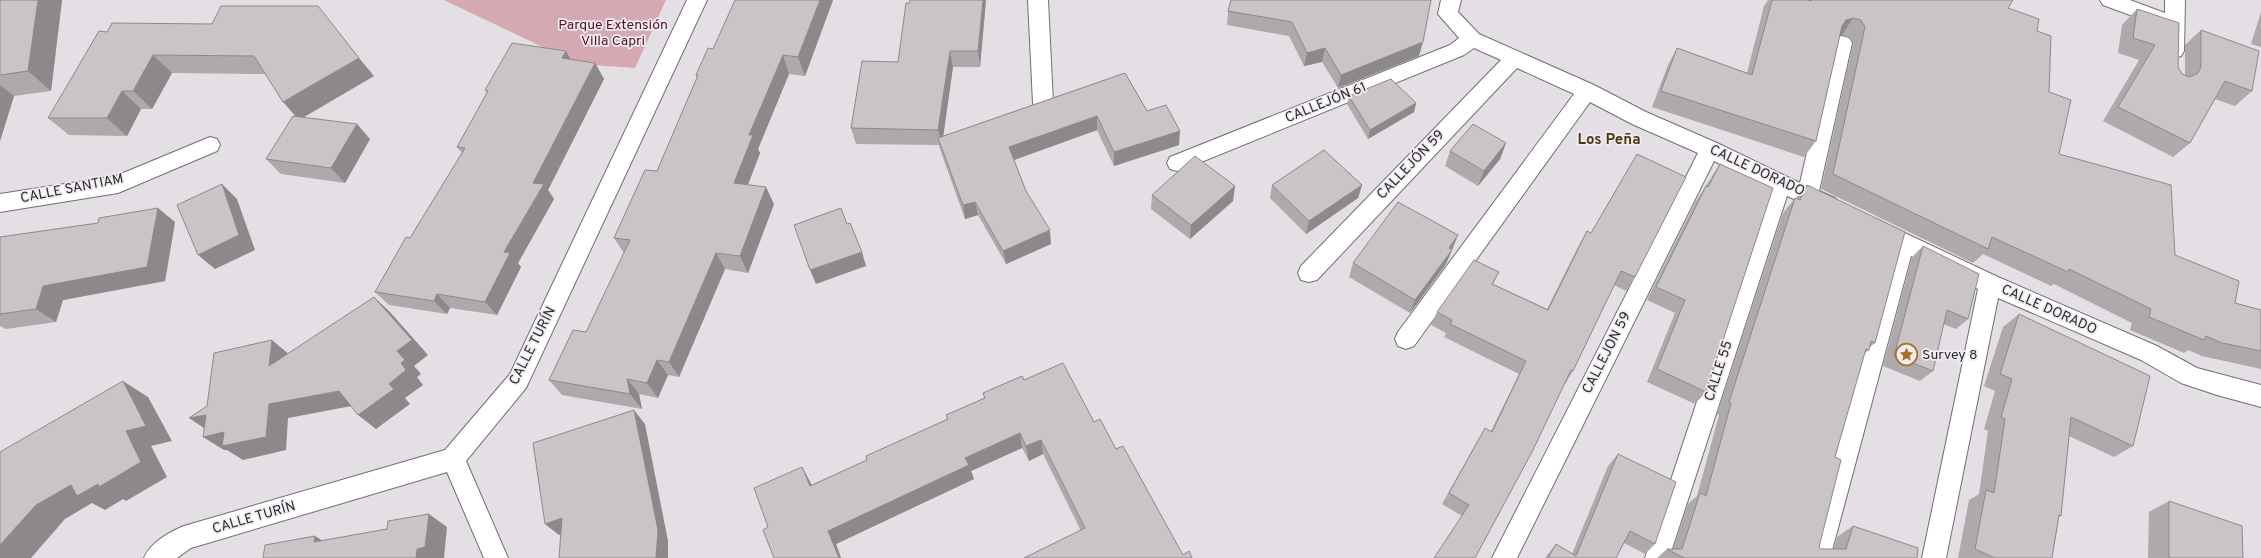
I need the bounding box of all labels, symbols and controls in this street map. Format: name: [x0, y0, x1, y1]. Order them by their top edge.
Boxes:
park label: Parque Extensión Villa Capri: [558, 17, 668, 50]
street label: CALLEJÓN 61: [1282, 78, 1369, 127]
street label: CALLEJÓN 59: [1373, 126, 1448, 203]
district label: Los Peña: [1577, 131, 1641, 150]
street label: CALLE DORADO: [1707, 142, 1807, 200]
street label: CALLE SANTIAM: [19, 171, 125, 207]
street label: CALLE DORADO: [1998, 281, 2100, 339]
street label: CALLE TURÍN: [505, 303, 560, 388]
street label: CALLEJON 59: [1579, 309, 1635, 397]
street label: CALLE 55: [1701, 339, 1737, 403]
place icon: Survey 8: [1894, 342, 1920, 368]
place label: Survey 8: [1922, 347, 1978, 364]
street label: CALLE TURÍN: [210, 497, 298, 538]

